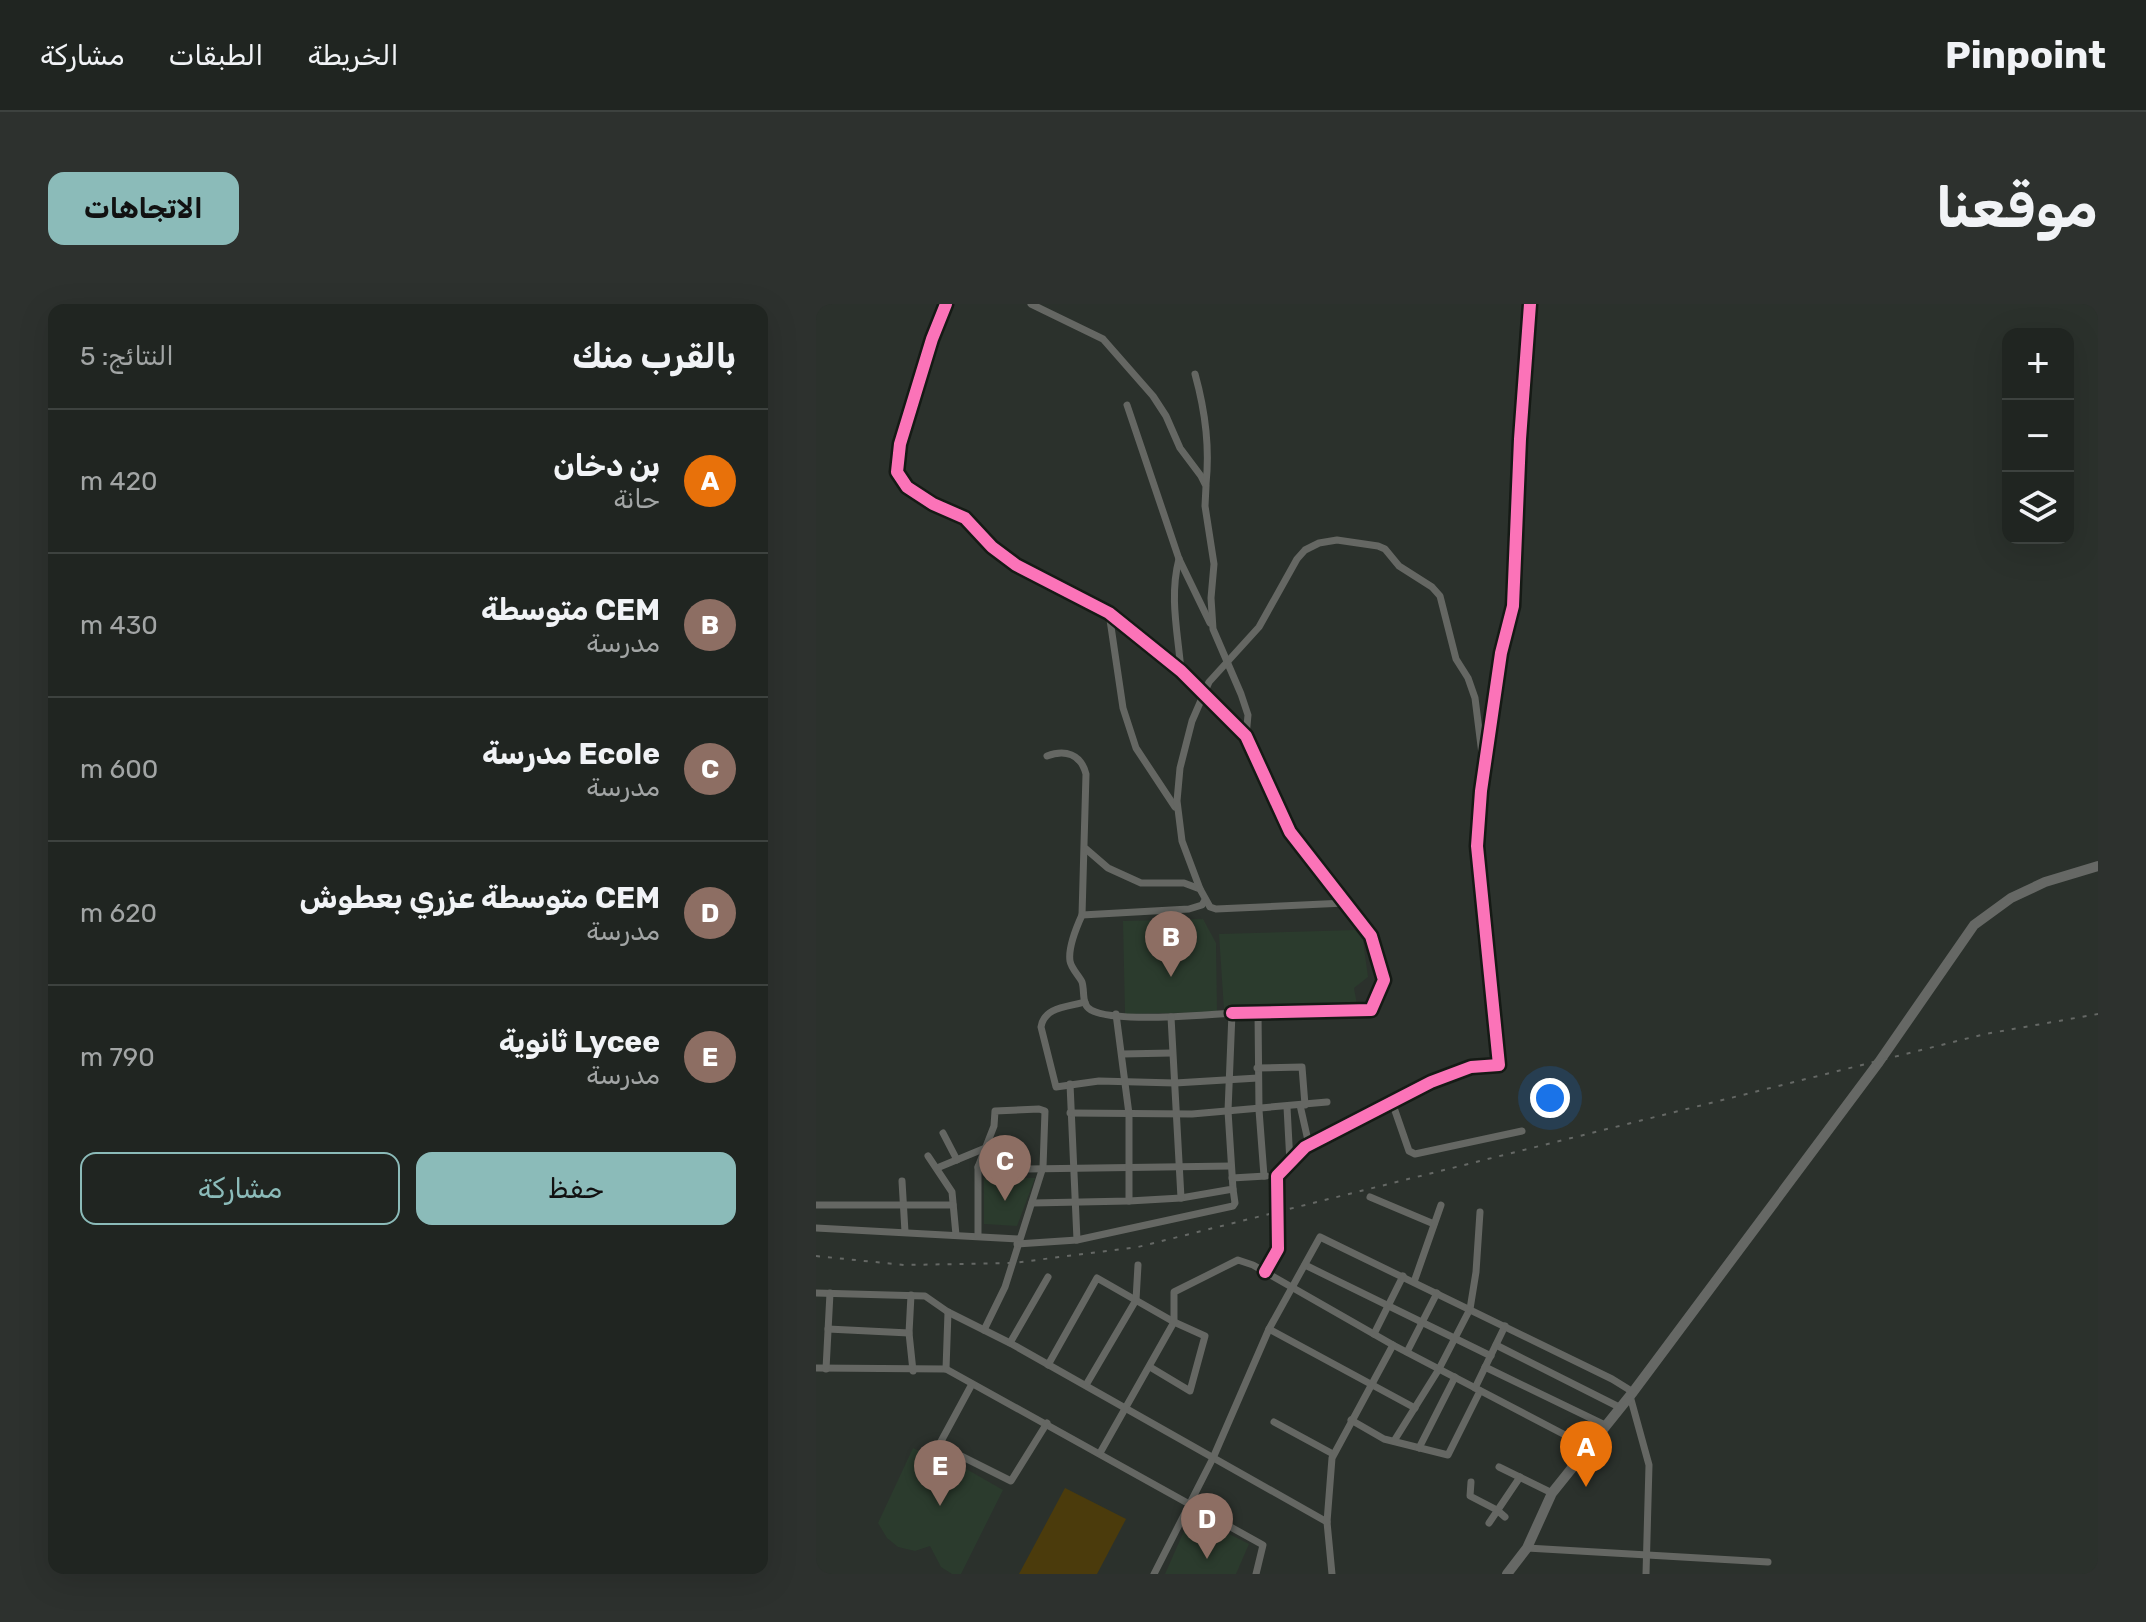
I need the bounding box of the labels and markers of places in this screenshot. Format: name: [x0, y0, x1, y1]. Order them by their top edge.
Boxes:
pin: B: [1145, 911, 1197, 977]
pin: C: [979, 1135, 1031, 1201]
pin: A: [1560, 1421, 1612, 1487]
pin: E: [914, 1440, 966, 1506]
pin: D: [1181, 1493, 1233, 1559]

